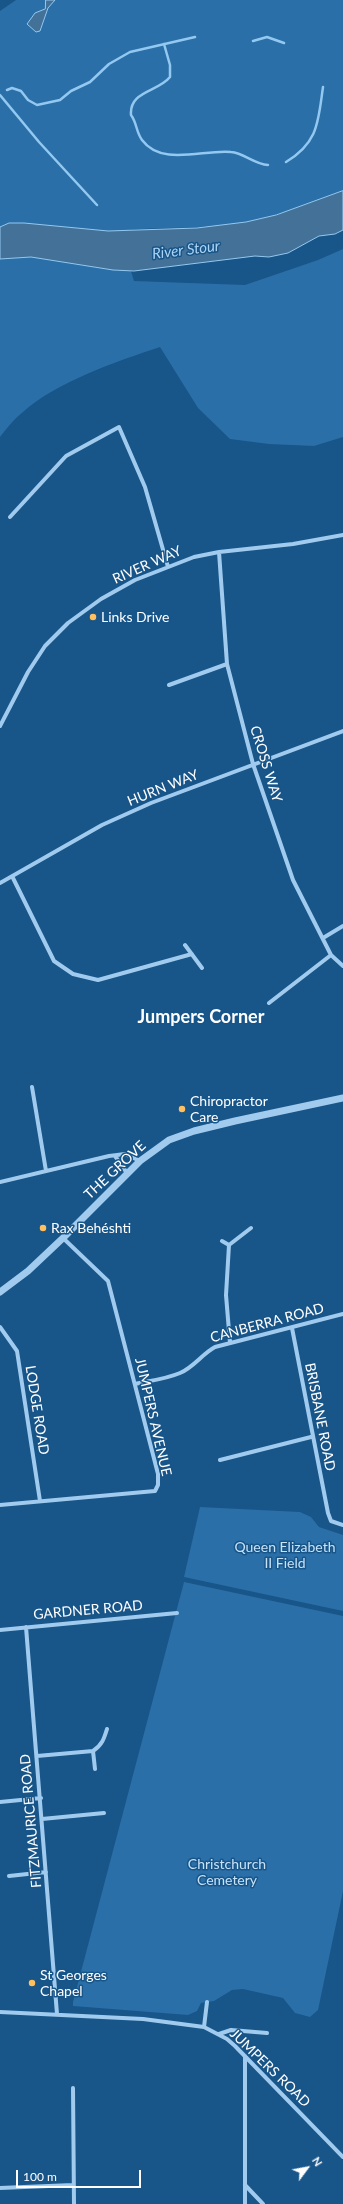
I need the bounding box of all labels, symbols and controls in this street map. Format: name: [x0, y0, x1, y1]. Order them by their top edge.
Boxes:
water label: River Stour: [151, 237, 221, 263]
street label: RIVER WAY: [110, 542, 184, 588]
place label: Links Drive: [101, 609, 169, 625]
marker: Links Drive: [88, 612, 98, 622]
street label: CROSS WAY: [246, 724, 286, 804]
street label: HURN WAY: [125, 766, 201, 810]
district label: Jumpers Corner: [138, 1006, 264, 1028]
place label: Chiropractor Care: [190, 1093, 268, 1126]
marker: Chiropractor Care: [177, 1104, 187, 1114]
street label: THE GROVE: [81, 1137, 149, 1203]
place label: Rax Behéshti: [51, 1220, 131, 1236]
marker: Rax Behéshti: [38, 1223, 48, 1233]
street label: CANBERRA ROAD: [208, 1300, 326, 1346]
street label: JUMPERS AVENUE: [131, 1356, 175, 1478]
street label: BRISBANE ROAD: [301, 1361, 339, 1473]
street label: LODGE ROAD: [22, 1364, 52, 1456]
park label: Queen Elizabeth II Field: [234, 1539, 336, 1572]
street label: GARDNER ROAD: [33, 1597, 143, 1623]
street label: FITZMAURICE ROAD: [17, 1753, 45, 1889]
park label: Christchurch Cemetery: [188, 1856, 266, 1888]
place label: St Georges Chapel: [40, 1967, 107, 2000]
marker: St Georges Chapel: [27, 1978, 37, 1988]
street label: JUMPERS ROAD: [226, 2025, 314, 2111]
north arrow: [287, 2148, 327, 2188]
text: N: [310, 2154, 325, 2168]
scale bar: [18, 2162, 143, 2188]
text: 100 m: [23, 2169, 57, 2184]

